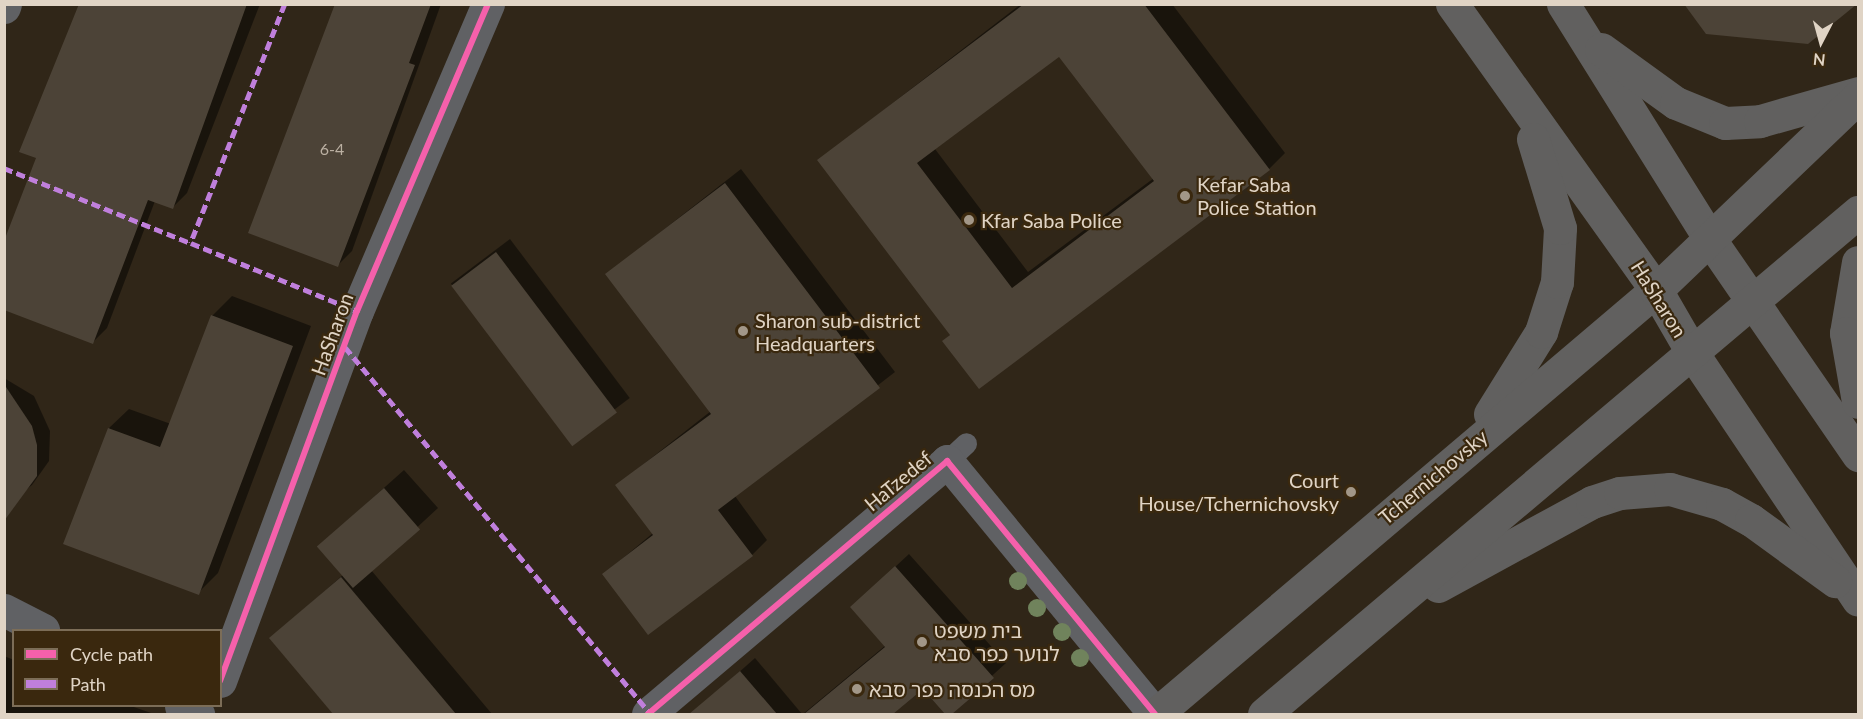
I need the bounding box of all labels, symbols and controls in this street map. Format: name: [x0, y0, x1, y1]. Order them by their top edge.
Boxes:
north arrow: [1791, 12, 1851, 72]
text: N: [1812, 50, 1826, 70]
house number: 6-4: [320, 139, 344, 159]
place label: Kefar Saba Police Station: [1197, 172, 1317, 219]
marker: Kefar Saba Police Station: [1178, 189, 1192, 203]
place label: Kfar Saba Police: [981, 208, 1122, 232]
marker: Kfar Saba Police: [962, 213, 976, 227]
street label: HaSharon: [1626, 256, 1692, 342]
street label: HaSharon: [306, 290, 358, 378]
place label: Sharon sub-district Headquarters: [755, 308, 920, 355]
marker: Sharon sub-district Headquarters: [736, 324, 750, 338]
street label: Tchernichovsky: [1374, 424, 1492, 530]
street label: HaTzedef: [859, 446, 937, 516]
place label: Court House/Tchernichovsky: [1138, 468, 1339, 515]
marker: Court House/Tchernichovsky: [1344, 485, 1358, 499]
place label: בית משפט לנוער כפר סבא: [934, 618, 1060, 665]
legend: [12, 629, 222, 707]
marker: בית משפט לנוער כפר סבא: [915, 635, 929, 649]
text: Cycle path: [70, 643, 153, 665]
text: Path: [70, 673, 106, 695]
place label: מס הכנסה כפר סבא: [869, 677, 1035, 701]
marker: מס הכנסה כפר סבא: [850, 682, 864, 696]

